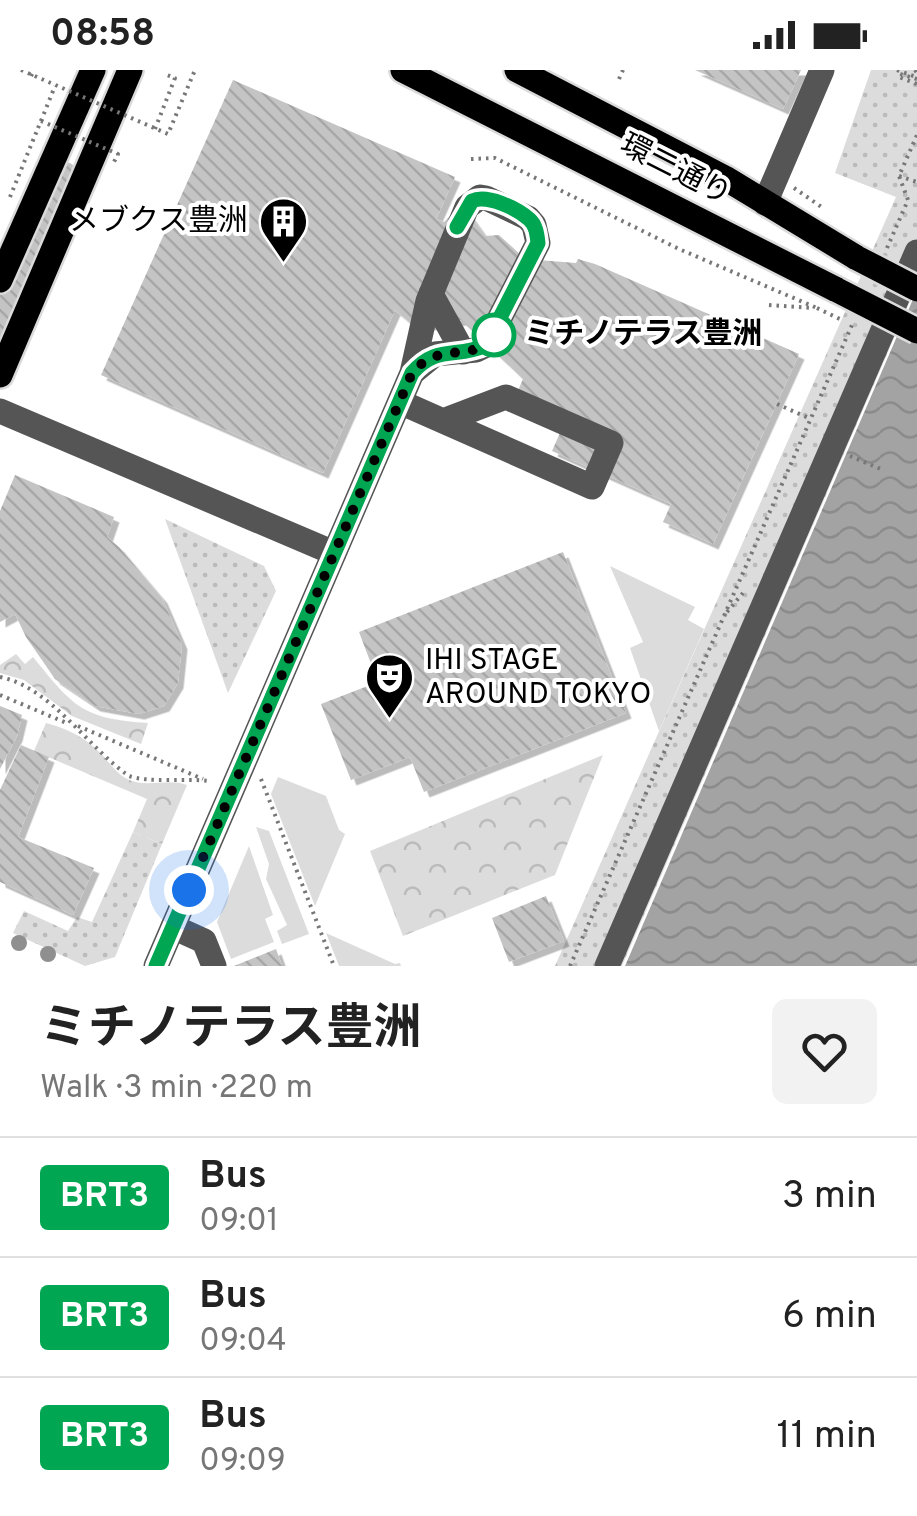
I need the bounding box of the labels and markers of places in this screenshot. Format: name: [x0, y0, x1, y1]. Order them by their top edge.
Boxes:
building icon: メブクス豊洲: [257, 196, 309, 264]
place label: メブクス豊洲: [69, 204, 248, 241]
marker: ミチノテラス豊洲: [473, 314, 515, 356]
place label: ミチノテラス豊洲: [524, 317, 763, 354]
place label: IHI STAGE AROUND TOKYO: [425, 643, 651, 714]
theatre icon: IHI STAGE AROUND TOKYO: [364, 652, 416, 720]

